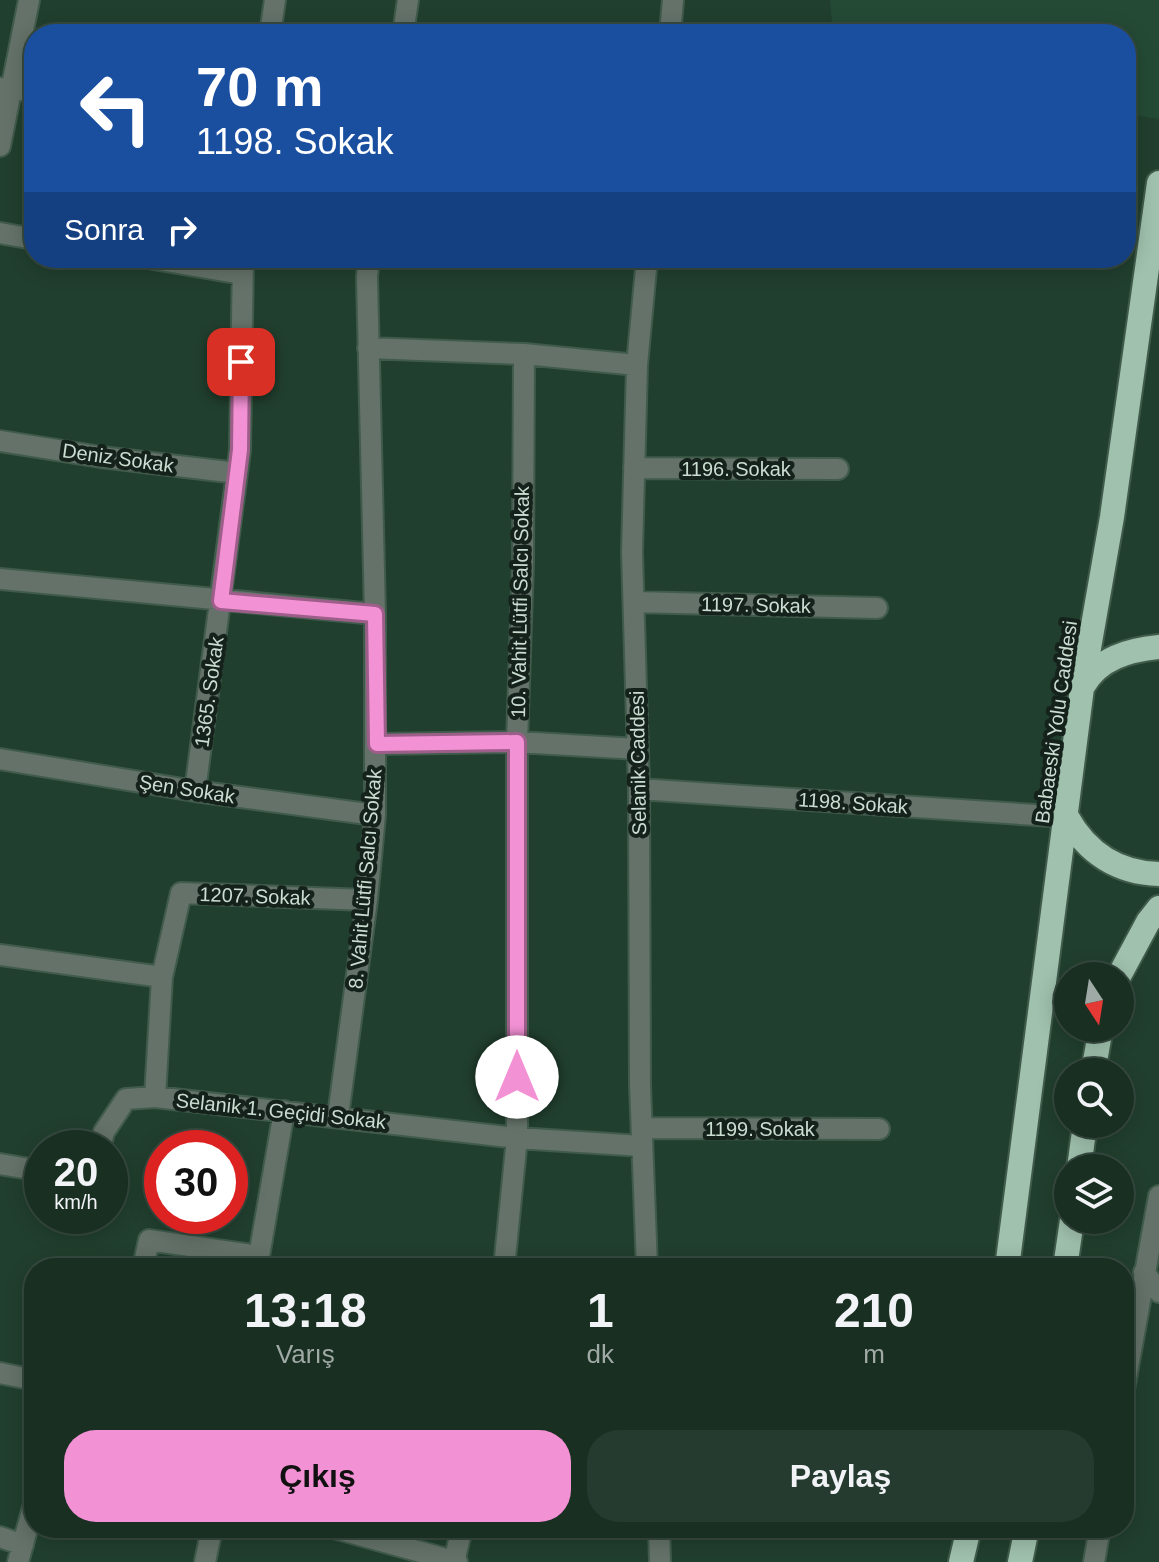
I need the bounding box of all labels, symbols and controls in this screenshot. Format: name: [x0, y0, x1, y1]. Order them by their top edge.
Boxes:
text: 70 m: [196, 55, 324, 118]
icon: left: [64, 56, 168, 160]
text: 1198. Sokak: [196, 121, 393, 162]
icon: right: [160, 208, 204, 252]
text: Sonra: [64, 213, 144, 246]
pin: [207, 328, 275, 396]
icon: arrive: [219, 340, 263, 384]
street label: Deniz Sokak: [61, 439, 176, 477]
street label: 1196. Sokak: [681, 458, 792, 480]
street label: 10. Vahit Lütfi Salcı Sokak: [507, 485, 533, 718]
street label: 1197. Sokak: [701, 593, 812, 617]
street label: Babaeski Yolu Caddesi: [1031, 619, 1081, 825]
street label: 1365. Sokak: [190, 634, 228, 749]
street label: Selanik Caddesi: [626, 691, 650, 835]
street label: 8. Vahit Lütfi Salcı Sokak: [344, 767, 386, 990]
street label: Şen Sokak: [138, 771, 237, 808]
street label: 1198. Sokak: [798, 788, 909, 818]
street label: 1207. Sokak: [199, 883, 312, 909]
north arrow: [1054, 962, 1134, 1042]
map controls: [1054, 962, 1134, 1234]
position arrow: [475, 1035, 559, 1119]
button: search: [1054, 1058, 1134, 1138]
street label: Selanik 1. Geçidi Sokak: [175, 1089, 388, 1133]
street label: 1199. Sokak: [705, 1118, 816, 1140]
speed limit sign: 30: [144, 1130, 248, 1234]
text: 20: [54, 1150, 98, 1194]
button: layers: [1054, 1154, 1134, 1234]
text: km/h: [54, 1191, 98, 1213]
text: 13:18: [244, 1284, 367, 1337]
text: 1: [587, 1284, 614, 1337]
text: 210: [834, 1284, 914, 1337]
text: Varış: [276, 1339, 335, 1369]
text: dk: [587, 1339, 614, 1369]
text: m: [863, 1339, 885, 1369]
button: Çıkış: [64, 1430, 571, 1522]
button: Paylaş: [587, 1430, 1094, 1522]

